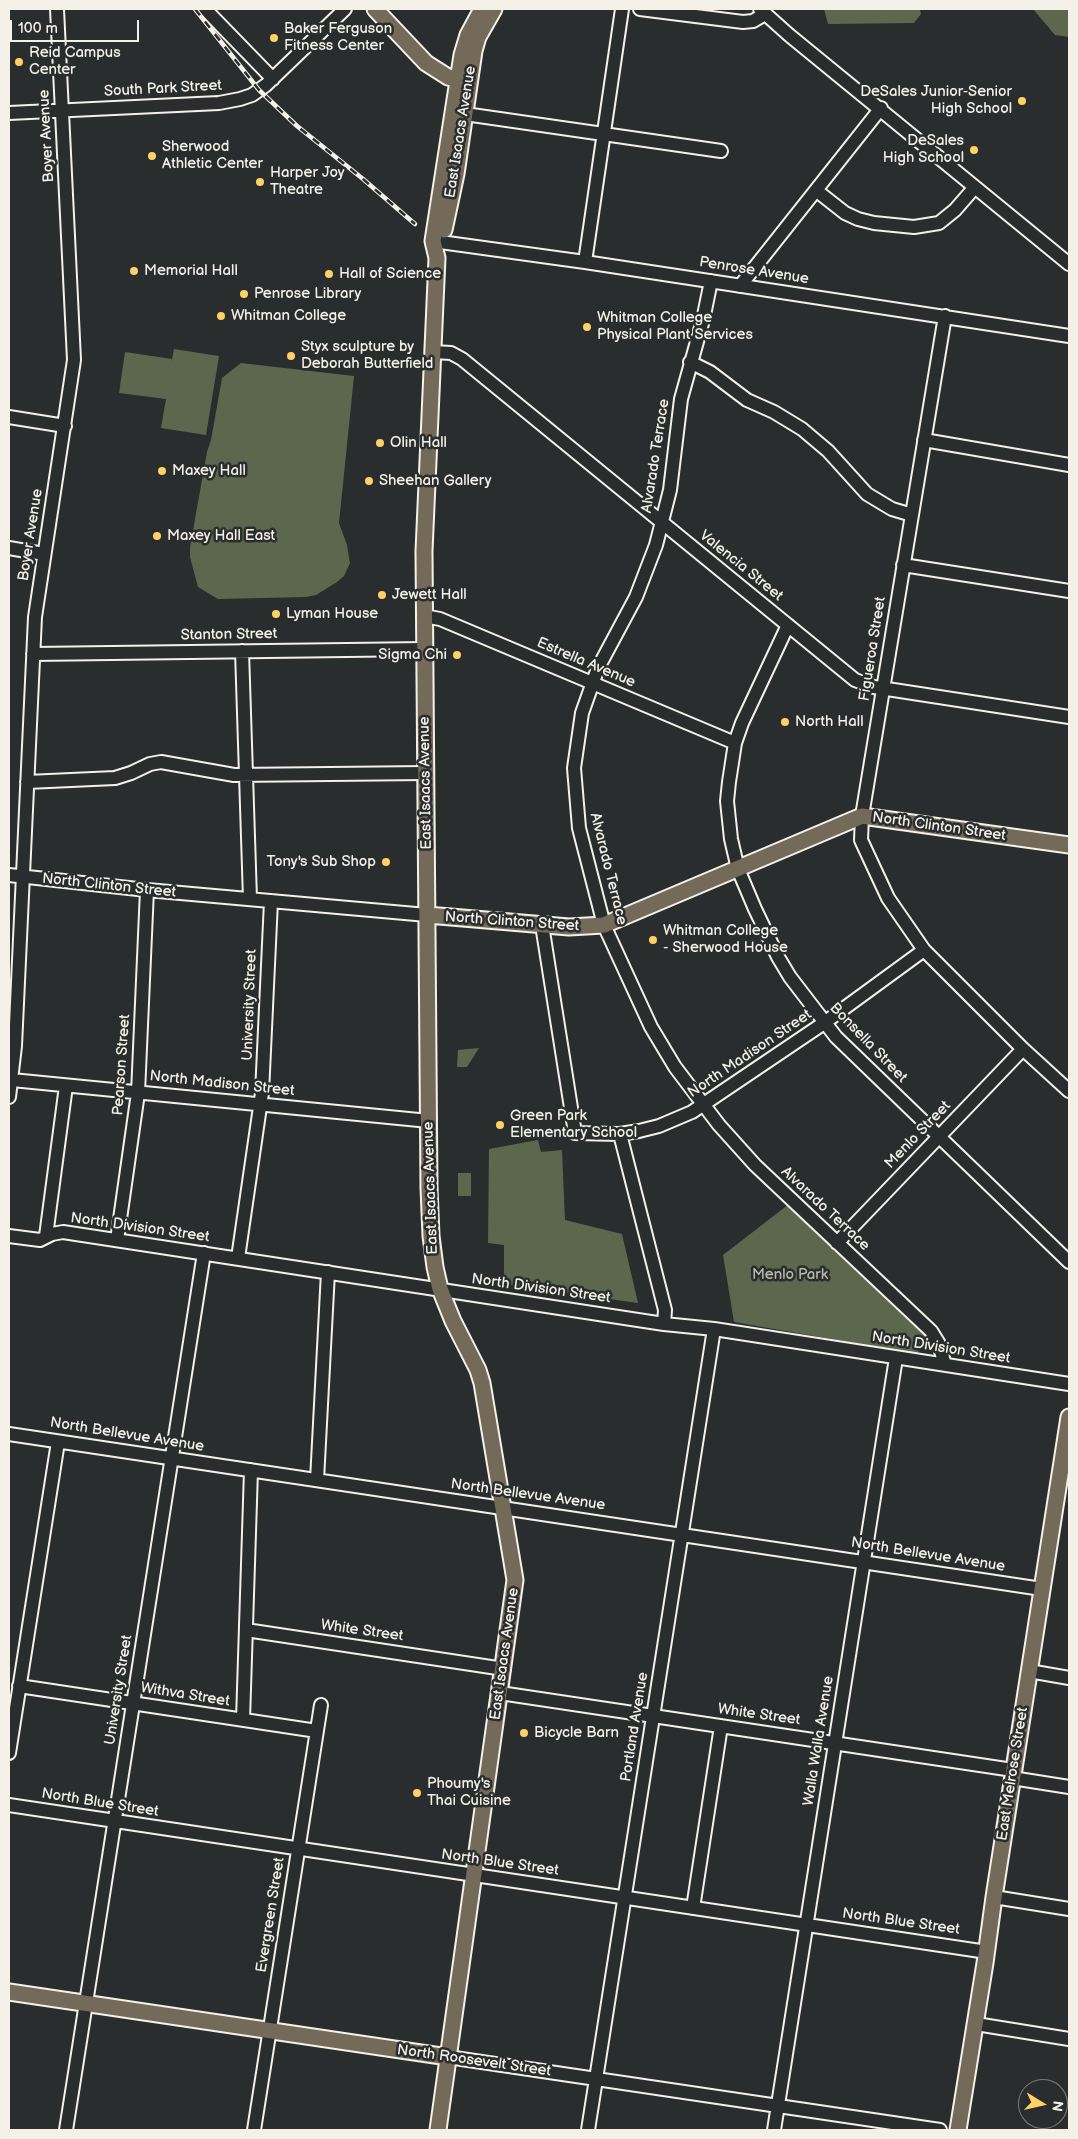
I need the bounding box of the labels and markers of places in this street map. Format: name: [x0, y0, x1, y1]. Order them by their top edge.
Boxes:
place label: Baker Ferguson Fitness Center: [284, 20, 392, 55]
marker: Baker Ferguson Fitness Center: [268, 32, 280, 44]
place label: Reid Campus Center: [29, 44, 121, 79]
marker: Reid Campus Center: [13, 56, 25, 68]
place label: DeSales Junior-Senior High School: [860, 83, 1012, 118]
marker: DeSales Junior-Senior High School: [1016, 95, 1028, 107]
place label: DeSales High School: [883, 132, 964, 167]
place label: Sherwood Athletic Center: [162, 138, 263, 173]
marker: DeSales High School: [968, 144, 980, 156]
marker: Sherwood Athletic Center: [146, 150, 158, 162]
place label: Harper Joy Theatre: [270, 164, 345, 199]
marker: Harper Joy Theatre: [254, 176, 266, 188]
place label: Memorial Hall: [144, 262, 238, 280]
marker: Memorial Hall: [128, 265, 140, 277]
place label: Hall of Science: [339, 265, 441, 283]
marker: Hall of Science: [323, 268, 335, 280]
place label: Penrose Library: [254, 285, 361, 303]
marker: Penrose Library: [238, 288, 250, 300]
place label: Whitman College: [231, 307, 346, 325]
place label: Whitman College Physical Plant Services: [597, 309, 753, 344]
marker: Whitman College: [215, 310, 227, 322]
marker: Whitman College Physical Plant Services: [581, 321, 593, 333]
place label: Styx sculpture by Deborah Butterfield: [301, 338, 433, 373]
marker: Styx sculpture by Deborah Butterfield: [285, 350, 297, 362]
place label: Olin Hall: [390, 434, 447, 452]
marker: Olin Hall: [374, 437, 386, 449]
place label: Maxey Hall: [172, 462, 246, 480]
marker: Maxey Hall: [156, 465, 168, 477]
place label: Sheehan Gallery: [379, 472, 492, 490]
marker: Sheehan Gallery: [363, 475, 375, 487]
place label: Maxey Hall East: [167, 527, 275, 545]
marker: Maxey Hall East: [151, 530, 163, 542]
place label: Jewett Hall: [392, 586, 467, 604]
marker: Jewett Hall: [376, 589, 388, 601]
place label: Lyman House: [286, 605, 378, 623]
marker: Lyman House: [270, 608, 282, 620]
place label: Sigma Chi: [378, 646, 447, 664]
marker: Sigma Chi: [451, 649, 463, 661]
place label: North Hall: [795, 713, 863, 731]
marker: North Hall: [779, 716, 791, 728]
place label: Tony's Sub Shop: [266, 853, 376, 871]
marker: Tony's Sub Shop: [380, 856, 392, 868]
place label: Whitman College - Sherwood House: [663, 922, 788, 957]
marker: Whitman College - Sherwood House: [647, 934, 659, 946]
place label: Green Park Elementary School: [510, 1107, 637, 1142]
marker: Green Park Elementary School: [494, 1119, 506, 1131]
place label: Bicycle Barn: [534, 1724, 619, 1742]
marker: Bicycle Barn: [518, 1727, 530, 1739]
place label: Phoumy's Thai Cuisine: [427, 1775, 511, 1810]
marker: Phoumy's Thai Cuisine: [411, 1787, 423, 1799]

